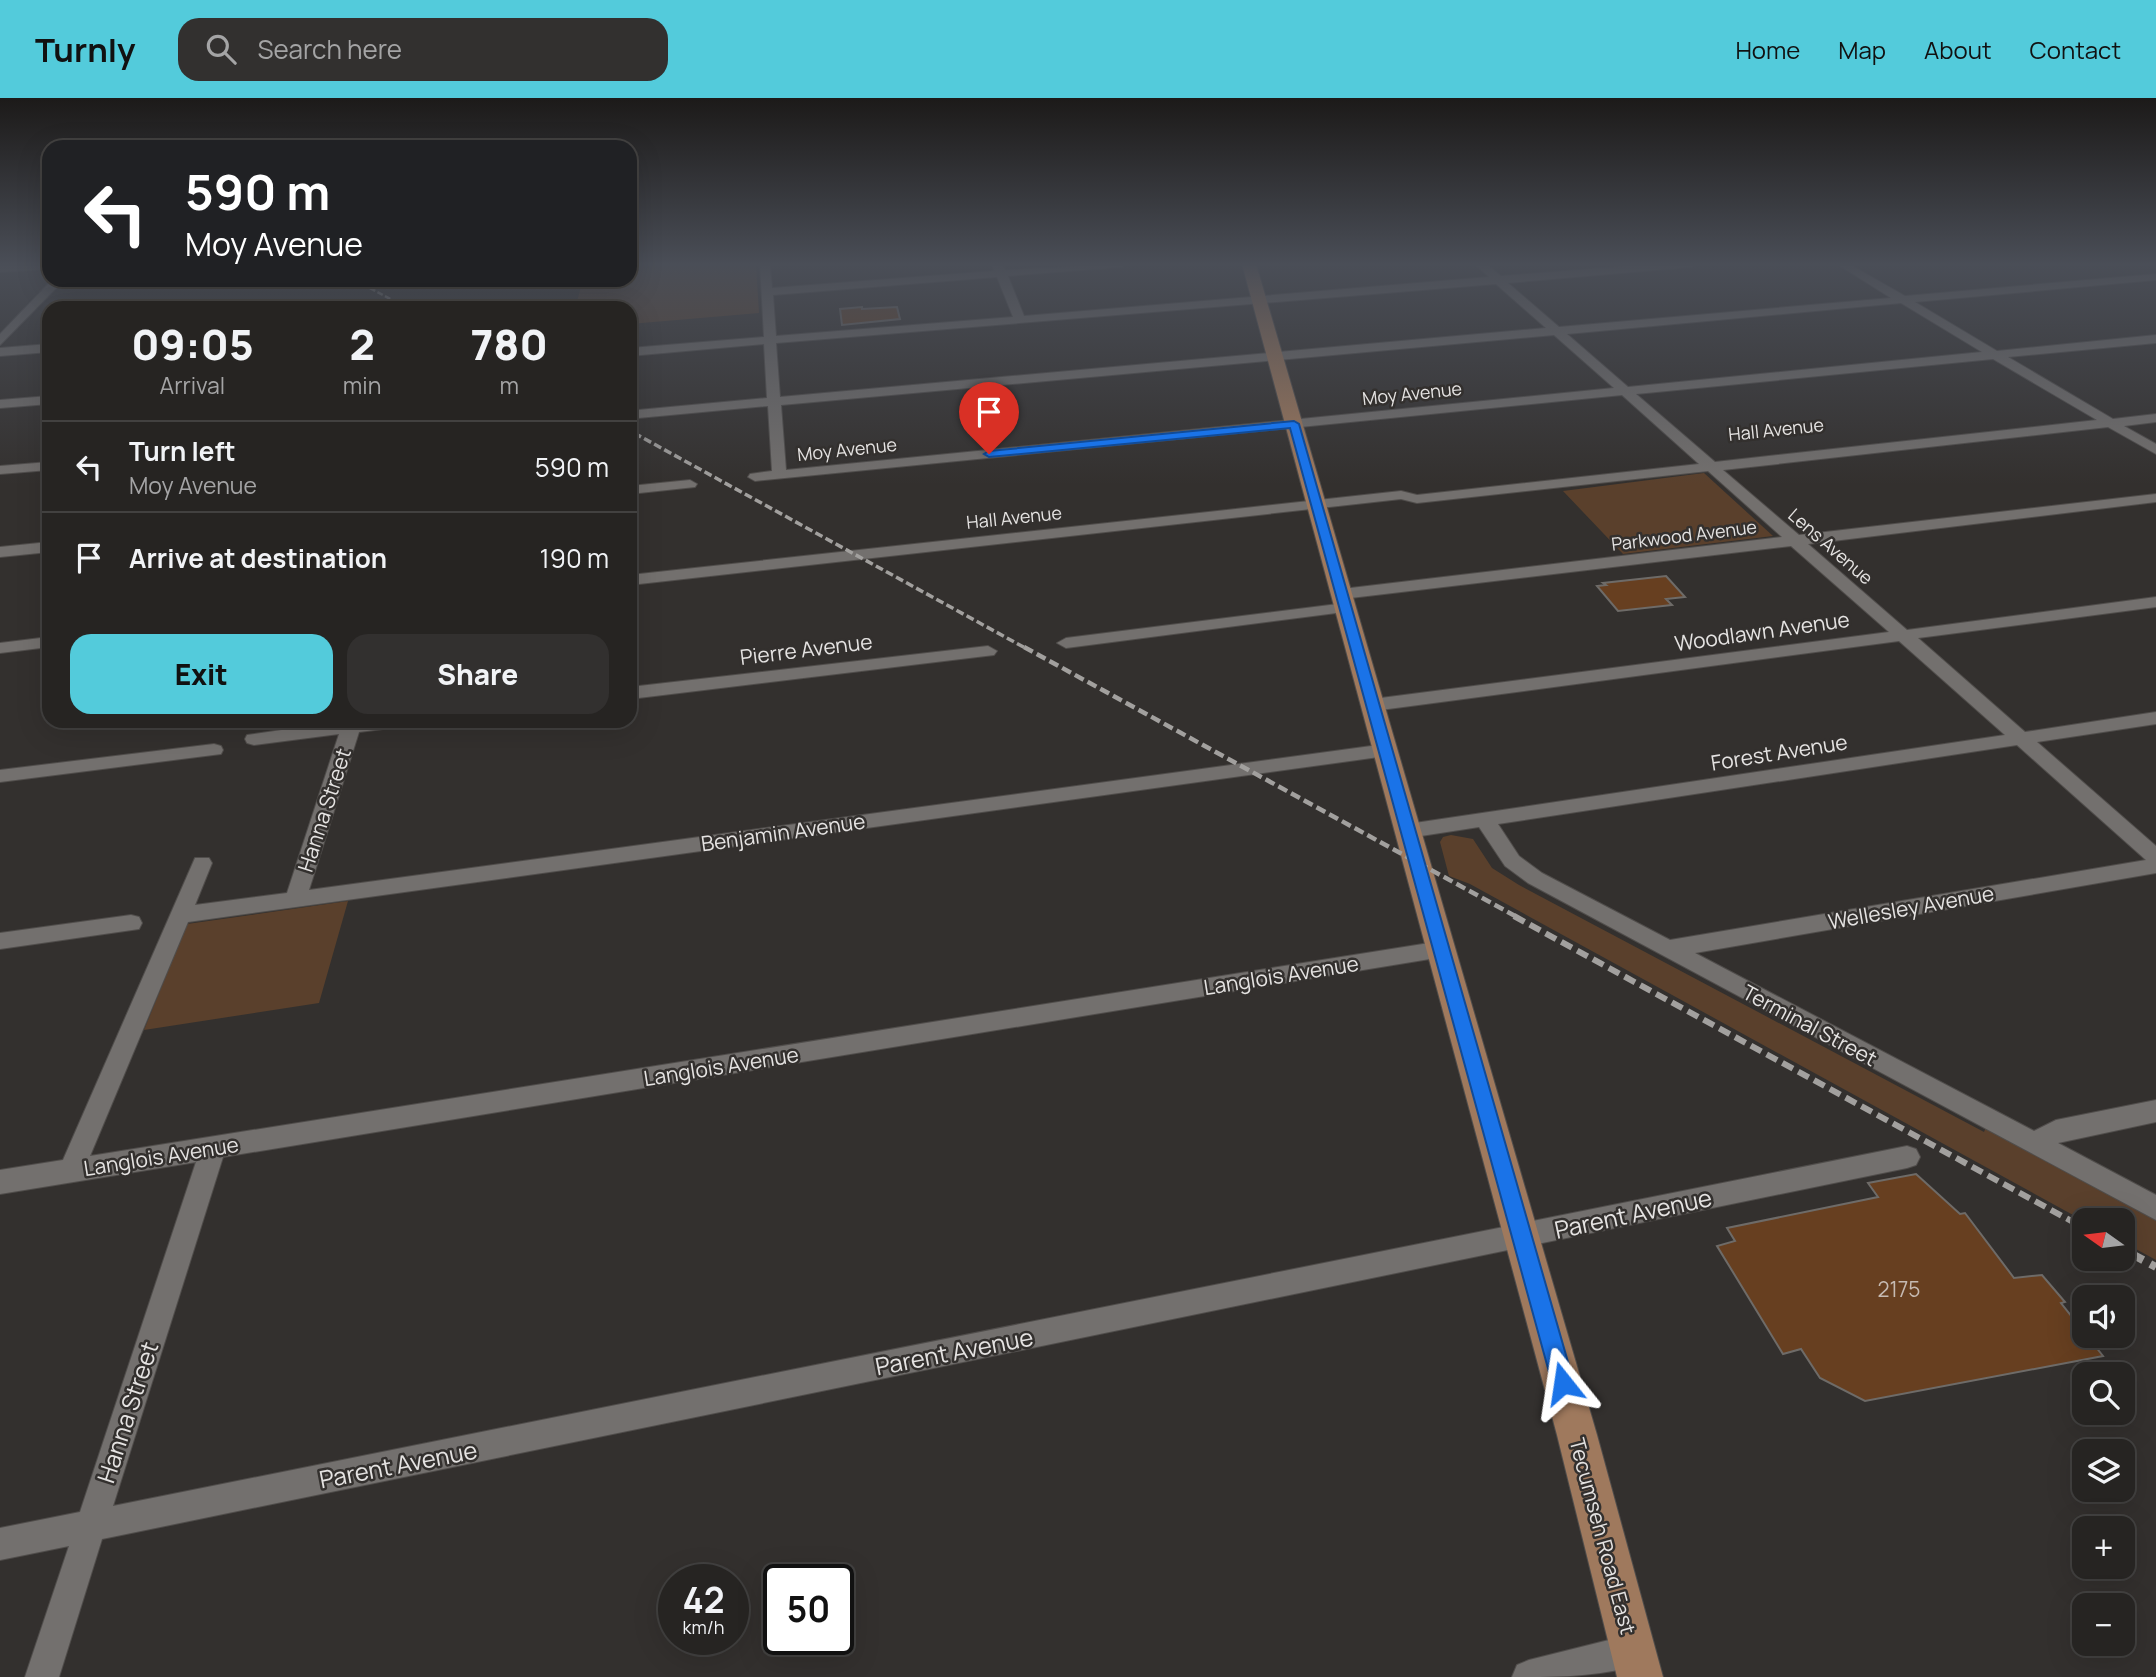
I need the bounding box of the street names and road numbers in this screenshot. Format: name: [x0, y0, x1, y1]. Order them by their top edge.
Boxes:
street label: Moy Avenue: [1361, 376, 1463, 410]
street label: Hall Avenue: [1727, 412, 1825, 446]
street label: Moy Avenue: [796, 432, 898, 466]
street label: Hall Avenue: [965, 500, 1063, 534]
street label: Lens Avenue: [1784, 503, 1878, 589]
street label: Parkwood Avenue: [1610, 514, 1758, 556]
street label: Woodlawn Avenue: [1673, 605, 1851, 657]
street label: Pierre Avenue: [738, 627, 874, 671]
street label: Forest Avenue: [1709, 727, 1849, 777]
street label: Hanna Street: [291, 745, 357, 875]
street label: Benjamin Avenue: [699, 807, 867, 857]
street label: Wellesley Avenue: [1826, 879, 1996, 935]
street label: Langlois Avenue: [1201, 949, 1361, 1001]
street label: Terminal Street: [1738, 978, 1882, 1072]
street label: Langlois Avenue: [641, 1040, 801, 1092]
street label: Langlois Avenue: [81, 1130, 241, 1182]
street label: Parent Avenue: [1551, 1180, 1715, 1246]
street label: Parent Avenue: [872, 1320, 1036, 1382]
street label: Hanna Street: [89, 1337, 165, 1487]
street label: Parent Avenue: [316, 1433, 480, 1495]
street label: Tecumseh Road East: [1563, 1435, 1643, 1637]

